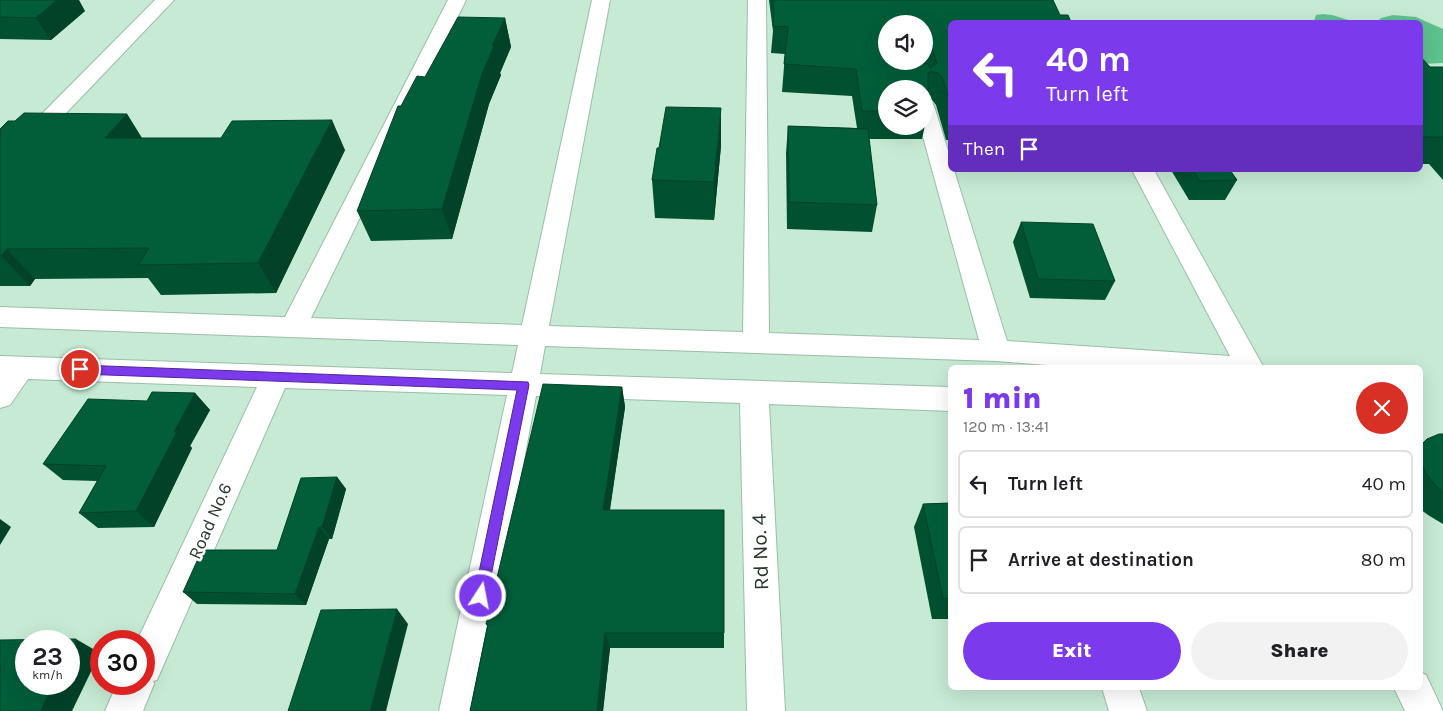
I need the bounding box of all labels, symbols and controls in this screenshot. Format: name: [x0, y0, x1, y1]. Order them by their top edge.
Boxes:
map controls: [878, 15, 933, 135]
button: sound: [878, 15, 933, 70]
text: 40 m: [1046, 39, 1131, 80]
icon: left: [963, 40, 1028, 105]
button: layers: [878, 80, 933, 135]
text: Turn left: [1046, 81, 1129, 107]
icon: arrive: [1015, 135, 1043, 163]
text: Then: [963, 138, 1005, 160]
pin: [59, 348, 101, 390]
icon: arrive: [66, 355, 94, 383]
text: 1 min: [963, 380, 1042, 416]
button: close: [1356, 382, 1408, 434]
text: 120 m · 13:41: [963, 417, 1049, 436]
icon: left: [965, 470, 993, 498]
text: Turn left: [1008, 473, 1083, 495]
text: 40 m: [1362, 473, 1406, 495]
street label: Road No.6: [183, 479, 237, 563]
street label: Rd No. 4: [747, 513, 773, 591]
icon: arrive: [965, 546, 993, 574]
text: Arrive at destination: [1008, 549, 1194, 571]
text: 80 m: [1361, 549, 1406, 571]
position arrow: [454, 569, 506, 621]
button: Exit: [963, 622, 1181, 680]
button: Share: [1191, 622, 1408, 680]
speed limit sign: 30: [90, 630, 155, 695]
text: 23: [32, 642, 63, 671]
text: km/h: [32, 668, 63, 682]

